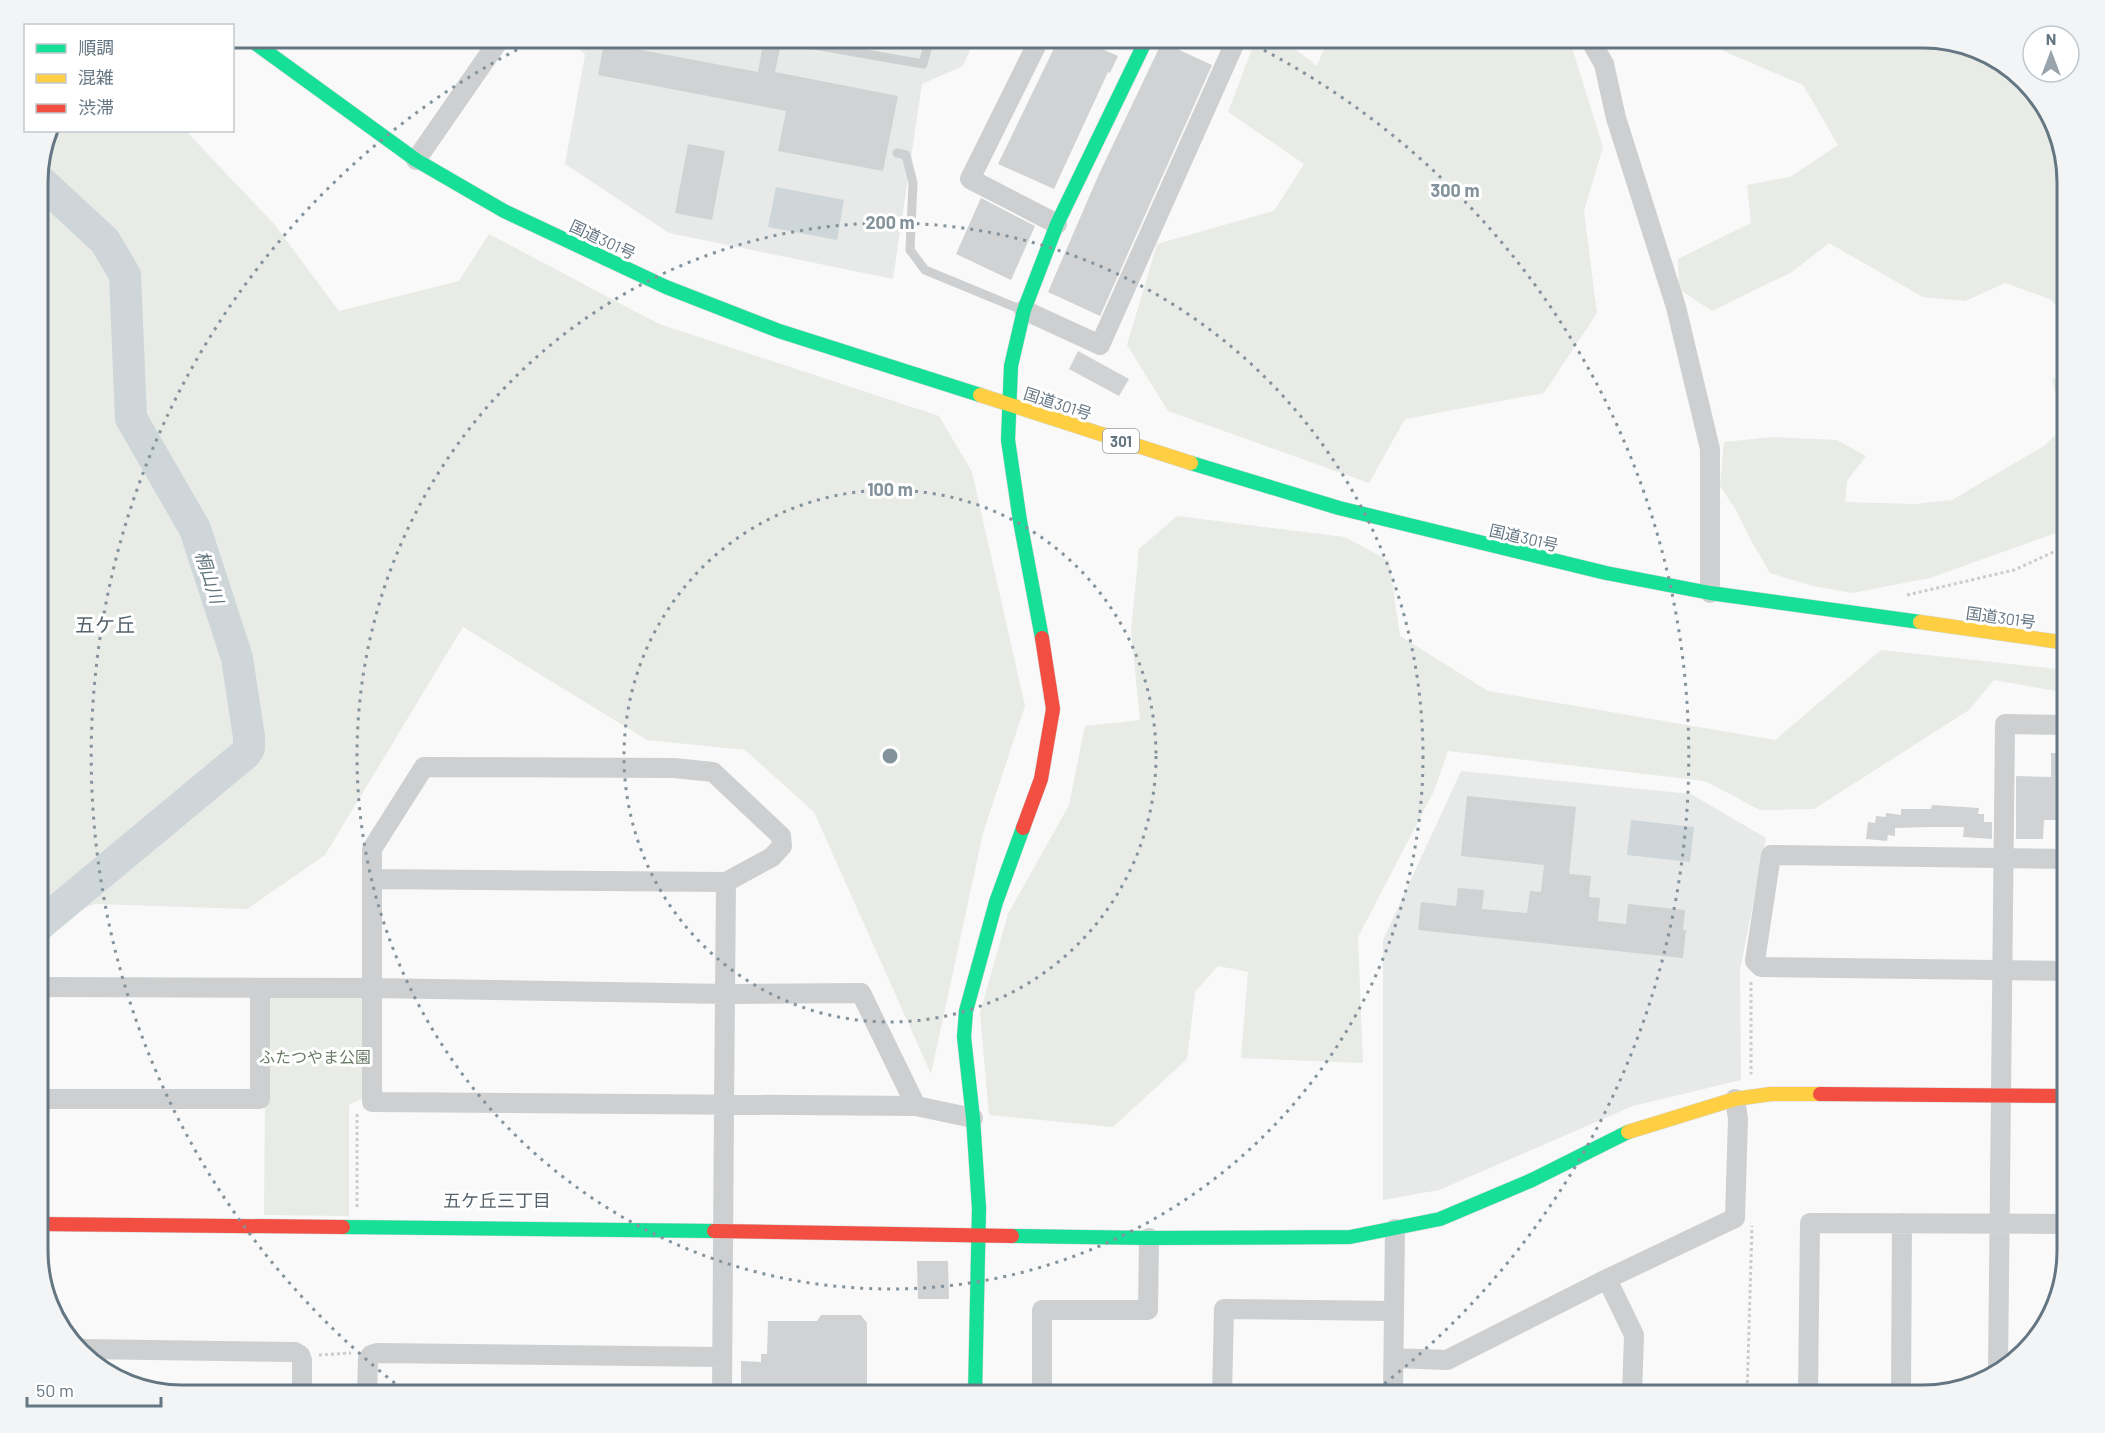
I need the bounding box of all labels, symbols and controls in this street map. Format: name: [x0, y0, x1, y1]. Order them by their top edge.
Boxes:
legend: [24, 24, 234, 132]
north arrow: [2021, 24, 2081, 84]
text: N: [2046, 29, 2056, 48]
text: 順調: [78, 36, 114, 58]
text: 混雑: [78, 66, 114, 88]
text: 渋滞: [78, 96, 114, 118]
text: 300 m: [1431, 179, 1479, 201]
text: 200 m: [865, 211, 915, 233]
street label: 国道301号: [567, 216, 639, 262]
street label: 国道301号: [1022, 383, 1094, 423]
road number: 301: [1103, 429, 1139, 453]
text: 100 m: [867, 478, 913, 500]
street label: 国道301号: [1488, 520, 1560, 554]
water label: 桐山川: [191, 548, 229, 608]
street label: 国道301号: [1965, 603, 2037, 631]
district label: 五ケ丘: [75, 612, 135, 636]
centre of rings: [880, 746, 900, 766]
park label: ふたつやま公園: [259, 1047, 371, 1066]
district label: 五ケ丘三丁目: [443, 1189, 551, 1211]
scale bar: [27, 1370, 160, 1408]
text: 50 m: [36, 1379, 74, 1401]

